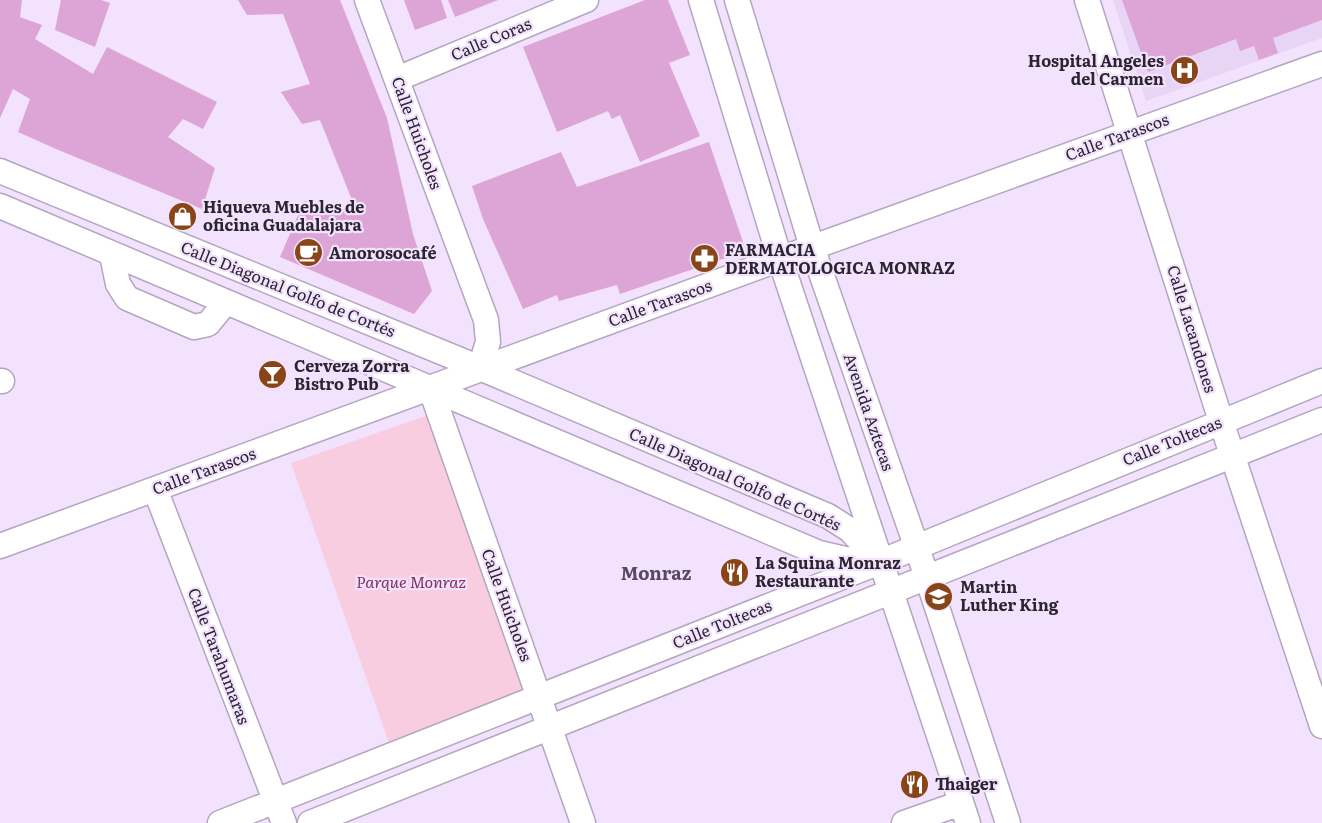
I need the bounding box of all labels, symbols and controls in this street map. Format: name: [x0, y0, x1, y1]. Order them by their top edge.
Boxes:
street label: Calle Coras: [447, 10, 535, 66]
place label: Hospital Angeles del Carmen: [1028, 48, 1164, 90]
hospital icon: Hospital Angeles del Carmen: [1169, 54, 1201, 86]
street label: Calle Huicholes: [386, 73, 449, 192]
street label: Calle Tarascos: [1062, 106, 1172, 166]
place label: Hiqueva Muebles de oficina Guadalajara: [203, 194, 364, 236]
shop icon: Hiqueva Muebles de oficina Guadalajara: [166, 200, 198, 232]
street label: Calle Diagonal Golfo de Cortés: [178, 234, 399, 342]
cafe icon: Amorosocafé: [292, 237, 324, 269]
place label: FARMACIA DERMATOLOGICA MONRAZ: [725, 237, 955, 279]
place label: Amorosocafé: [329, 240, 436, 264]
pharmacy icon: FARMACIA DERMATOLOGICA MONRAZ: [688, 243, 720, 275]
street label: Calle Lacandones: [1162, 262, 1224, 395]
street label: Calle Tarascos: [605, 272, 715, 332]
street label: Avenida Aztecas: [839, 350, 901, 474]
place label: Cerveza Zorra Bistro Pub: [294, 353, 410, 395]
bar icon: Cerveza Zorra Bistro Pub: [257, 359, 289, 391]
street label: Calle Toltecas: [1118, 409, 1225, 471]
street label: Calle Diagonal Golfo de Cortés: [626, 420, 845, 536]
street label: Calle Tarascos: [149, 440, 259, 500]
street label: Calle Huicholes: [476, 545, 539, 664]
place label: La Squina Monraz Restaurante: [755, 550, 901, 592]
restaurant icon: La Squina Monraz Restaurante: [718, 556, 750, 588]
district label: Monraz: [621, 559, 692, 586]
park label: Parque Monraz: [356, 569, 466, 593]
place label: Martin Luther King: [960, 574, 1059, 616]
school or university icon: Martin Luther King: [923, 580, 955, 612]
street label: Calle Tarahumaras: [183, 584, 257, 727]
street label: Calle Toltecas: [668, 592, 775, 654]
restaurant icon: Thaiger: [898, 768, 930, 800]
place label: Thaiger: [935, 771, 998, 795]

